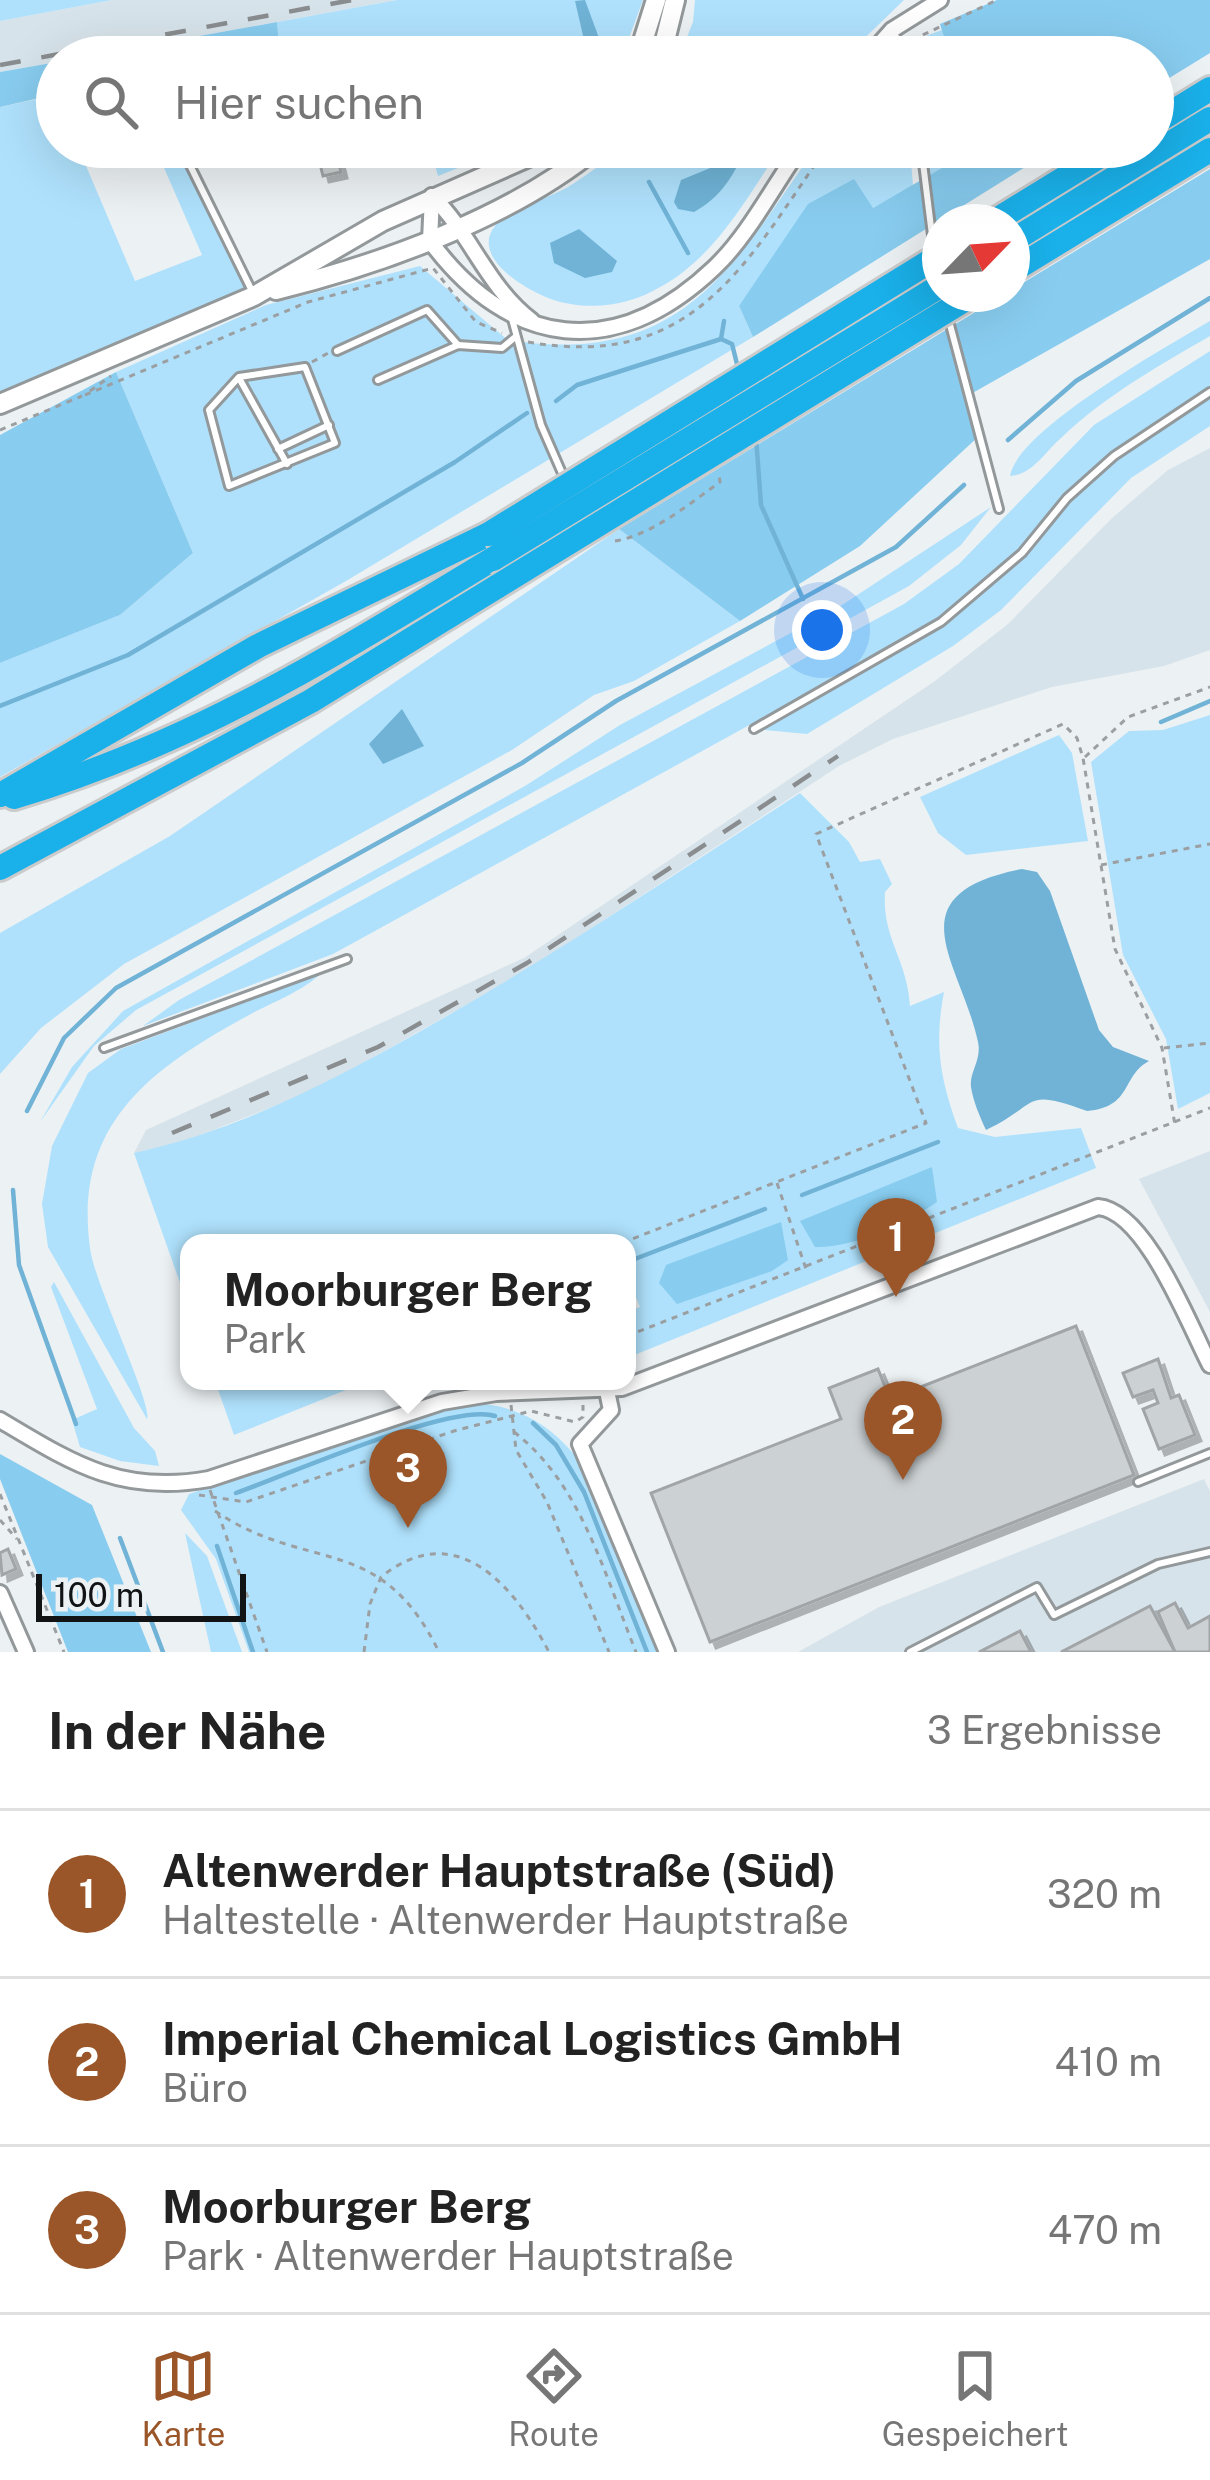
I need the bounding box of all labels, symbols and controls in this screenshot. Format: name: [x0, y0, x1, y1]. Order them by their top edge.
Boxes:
search box: [36, 36, 1174, 168]
icon: search: [78, 69, 144, 135]
text: Hier suchen: [174, 76, 424, 129]
north arrow: [922, 204, 1030, 312]
your location: [792, 600, 852, 660]
pin: 1: [857, 1198, 935, 1297]
popup: [180, 1234, 636, 1390]
text: Moorburger Berg: [223, 1263, 593, 1316]
text: Park: [223, 1316, 307, 1362]
pin: 2: [864, 1381, 942, 1480]
pin: 3: [369, 1429, 447, 1528]
scale bar: [36, 1568, 246, 1621]
text: 100 m: [54, 1576, 144, 1614]
text: In der Nähe: [48, 1701, 326, 1760]
text: 3 Ergebnisse: [927, 1707, 1162, 1753]
text: Altenwerder Hauptstraße (Süd): [162, 1844, 836, 1897]
text: 1: [79, 1871, 95, 1917]
text: 320 m: [1047, 1871, 1162, 1917]
text: Haltestelle · Altenwerder Hauptstraße: [162, 1897, 849, 1943]
text: Imperial Chemical Logistics GmbH: [162, 2012, 902, 2065]
text: 2: [75, 2039, 99, 2085]
text: 410 m: [1055, 2039, 1162, 2085]
text: Büro: [162, 2065, 248, 2111]
text: Moorburger Berg: [162, 2180, 531, 2233]
text: 3: [74, 2207, 100, 2253]
text: 470 m: [1048, 2207, 1162, 2253]
text: Park · Altenwerder Hauptstraße: [162, 2233, 734, 2279]
tab: Karte: [141, 2343, 225, 2453]
tab: Route: [508, 2343, 599, 2453]
tab: Gespeichert: [882, 2343, 1069, 2453]

